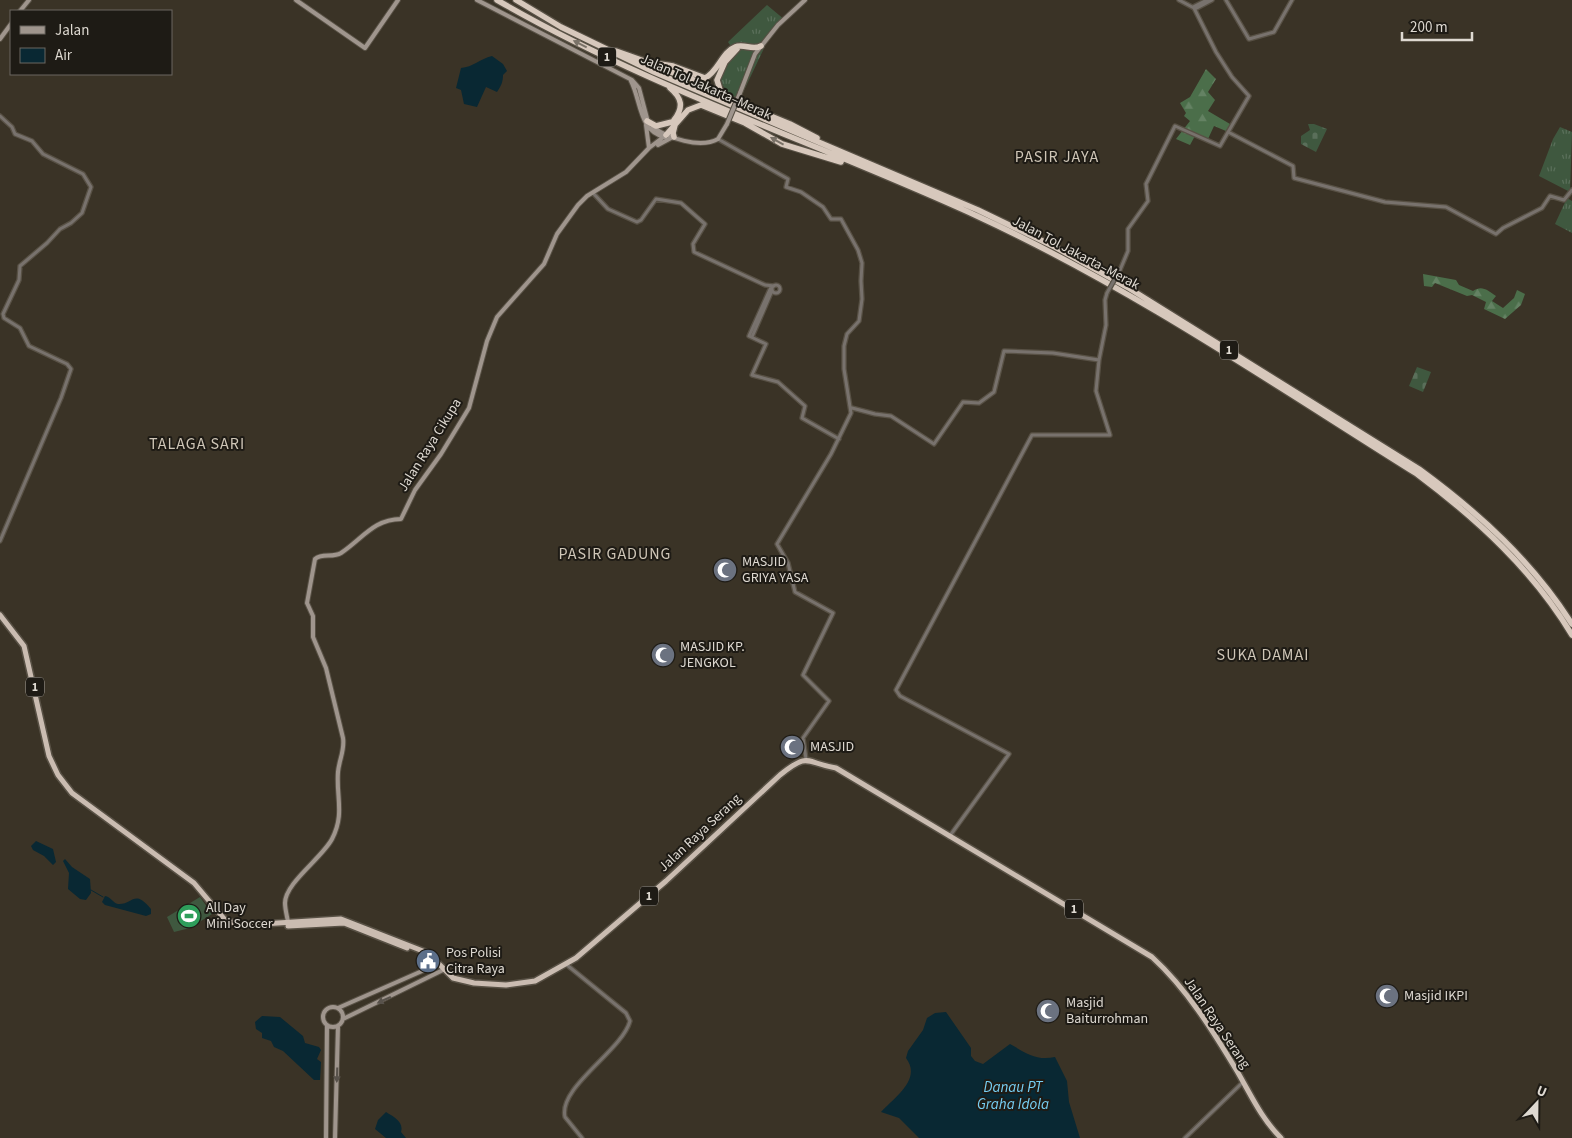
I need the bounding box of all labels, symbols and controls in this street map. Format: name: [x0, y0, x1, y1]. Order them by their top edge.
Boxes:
legend: [10, 10, 172, 75]
scale bar: [1402, 10, 1472, 42]
text: 200 m: [1410, 17, 1448, 38]
text: Jalan: [55, 20, 89, 41]
one-way arrow: [573, 40, 587, 48]
text: Air: [55, 45, 73, 66]
road number: 1: [598, 48, 616, 66]
street label: Jalan Tol Jakarta–Merak: [637, 49, 775, 125]
one-way arrow: [770, 136, 783, 145]
district label: PASIR JAYA: [1015, 146, 1099, 168]
street label: Jalan Tol Jakarta–Merak: [1009, 211, 1143, 295]
road number: 1: [1220, 340, 1238, 360]
street label: Jalan Raya Cikupa: [393, 395, 467, 495]
district label: TALAGA SARI: [149, 433, 245, 455]
district label: PASIR GADUNG: [559, 543, 671, 565]
place label: MASJID GRIYA YASA: [742, 552, 809, 588]
mosque icon: MASJID GRIYA YASA: [712, 557, 738, 583]
place label: MASJID KP. JENGKOL: [680, 637, 745, 673]
mosque icon: MASJID KP. JENGKOL: [650, 642, 676, 668]
district label: SUKA DAMAI: [1217, 644, 1309, 666]
road number: 1: [26, 678, 44, 696]
mosque icon: MASJID: [779, 734, 805, 760]
place label: MASJID: [810, 737, 854, 757]
street label: Jalan Raya Serang: [654, 789, 746, 877]
road number: 1: [640, 886, 658, 906]
place label: All Day Mini Soccer: [206, 898, 273, 934]
road number: 1: [1065, 900, 1083, 919]
sports icon: All Day Mini Soccer: [176, 903, 202, 929]
place label: Pos Polisi Citra Raya: [446, 943, 505, 979]
public building icon: Pos Polisi Citra Raya: [415, 948, 441, 974]
street label: Jalan Raya Serang: [1179, 973, 1255, 1073]
mosque icon: Masjid IKPI: [1374, 983, 1400, 1009]
place label: Masjid IKPI: [1404, 986, 1468, 1006]
place label: Masjid Baiturrohman: [1066, 993, 1148, 1029]
one-way arrow: [377, 996, 391, 1004]
mosque icon: Masjid Baiturrohman: [1035, 998, 1061, 1024]
one-way arrow: [333, 1067, 341, 1083]
water label: Danau PT Graha Idola: [977, 1077, 1049, 1115]
north arrow: [1512, 1078, 1562, 1128]
text: U: [1533, 1081, 1550, 1103]

